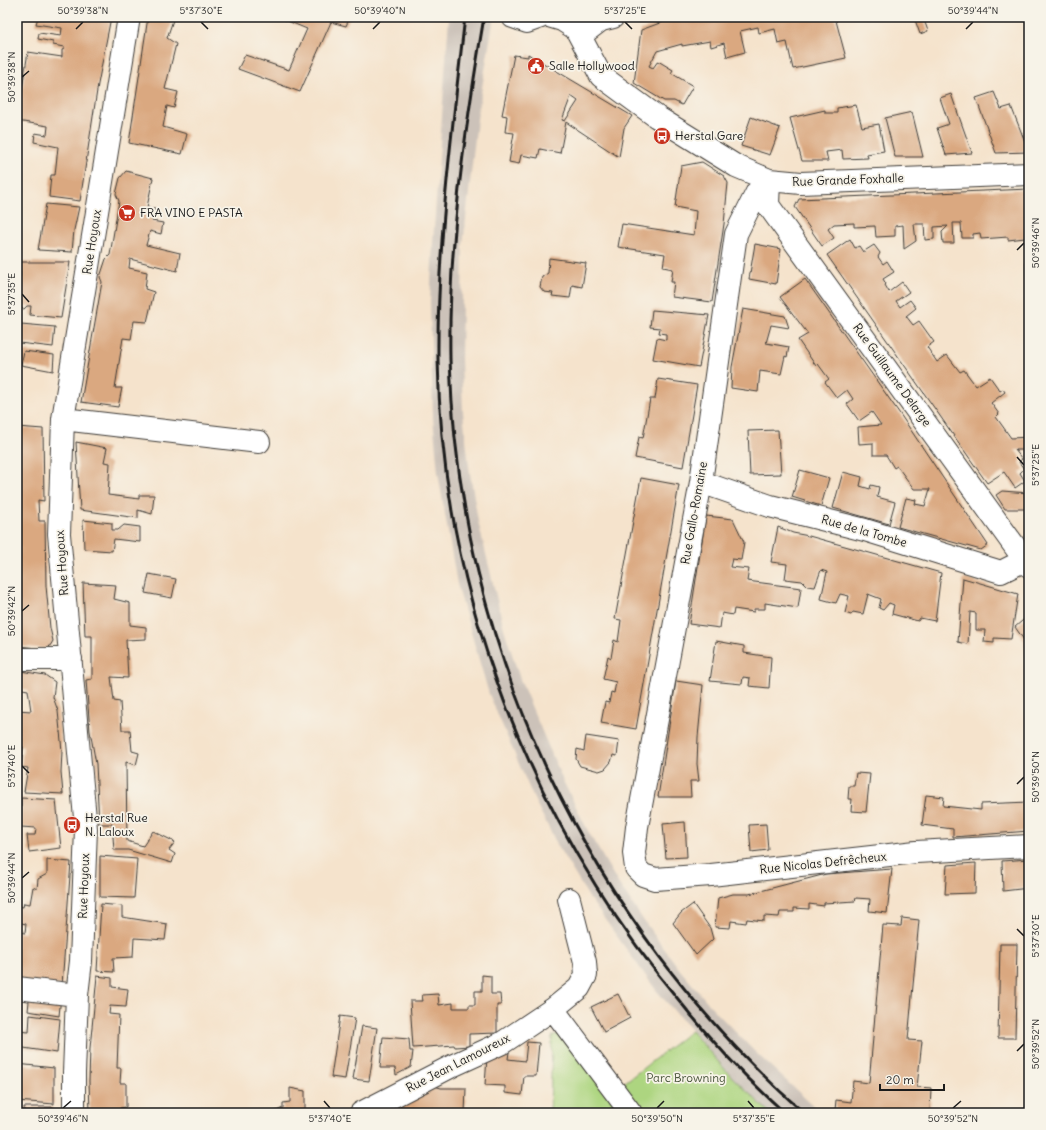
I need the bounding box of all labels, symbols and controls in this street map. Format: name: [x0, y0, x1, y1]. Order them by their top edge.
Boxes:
text: 50°39'38"N: [58, 4, 108, 17]
text: 5°37'30"E: [179, 4, 223, 17]
text: 50°39'40"N: [354, 4, 406, 17]
text: 5°37'25"E: [604, 4, 646, 17]
text: 50°39'44"N: [948, 4, 998, 17]
text: 50°39'38"N: [5, 52, 18, 102]
public building icon: Salle Hollywood: [526, 56, 546, 76]
place label: Salle Hollywood: [549, 58, 635, 73]
bus stop icon: Herstal Gare: [652, 126, 672, 146]
place label: Herstal Gare: [675, 128, 743, 143]
street label: Rue Grande Foxhalle: [792, 170, 904, 189]
supermarket icon: FRA VINO E PASTA: [117, 203, 137, 223]
place label: FRA VINO E PASTA: [140, 205, 243, 220]
street label: Rue Hoyoux: [79, 208, 104, 276]
text: 50°39'46"N: [1029, 218, 1042, 268]
text: 5°37'35"E: [5, 273, 18, 315]
street label: Rue Guillaume Delarge: [850, 320, 935, 429]
text: 5°37'25"E: [1029, 444, 1042, 486]
street label: Rue Gallo-Romaine: [677, 460, 710, 566]
street label: Rue de la Tombe: [820, 511, 909, 550]
street label: Rue Hoyoux: [52, 530, 71, 596]
text: 50°39'42"N: [5, 586, 18, 636]
text: 5°37'40"E: [5, 744, 18, 787]
text: 50°39'50"N: [1029, 751, 1042, 803]
place label: Herstal Rue N. Laloux: [85, 810, 148, 839]
bus stop icon: Herstal Rue N. Laloux: [62, 815, 82, 835]
street label: Rue Nicolas Defrêcheux: [759, 848, 887, 877]
text: 50°39'44"N: [5, 853, 18, 903]
street label: Rue Hoyoux: [75, 853, 92, 919]
text: 5°37'30"E: [1029, 914, 1042, 958]
text: 50°39'52"N: [1029, 1019, 1042, 1069]
street label: Rue Jean Lamoureux: [403, 1030, 512, 1095]
scale bar: [880, 1066, 944, 1092]
park label: Parc Browning: [646, 1070, 726, 1085]
text: 20 m: [886, 1072, 914, 1087]
text: 50°39'46"N: [38, 1112, 88, 1125]
text: 5°37'40"E: [309, 1112, 352, 1125]
text: 50°39'50"N: [631, 1112, 683, 1125]
text: 5°37'35"E: [733, 1112, 775, 1125]
text: 50°39'52"N: [928, 1112, 978, 1125]

